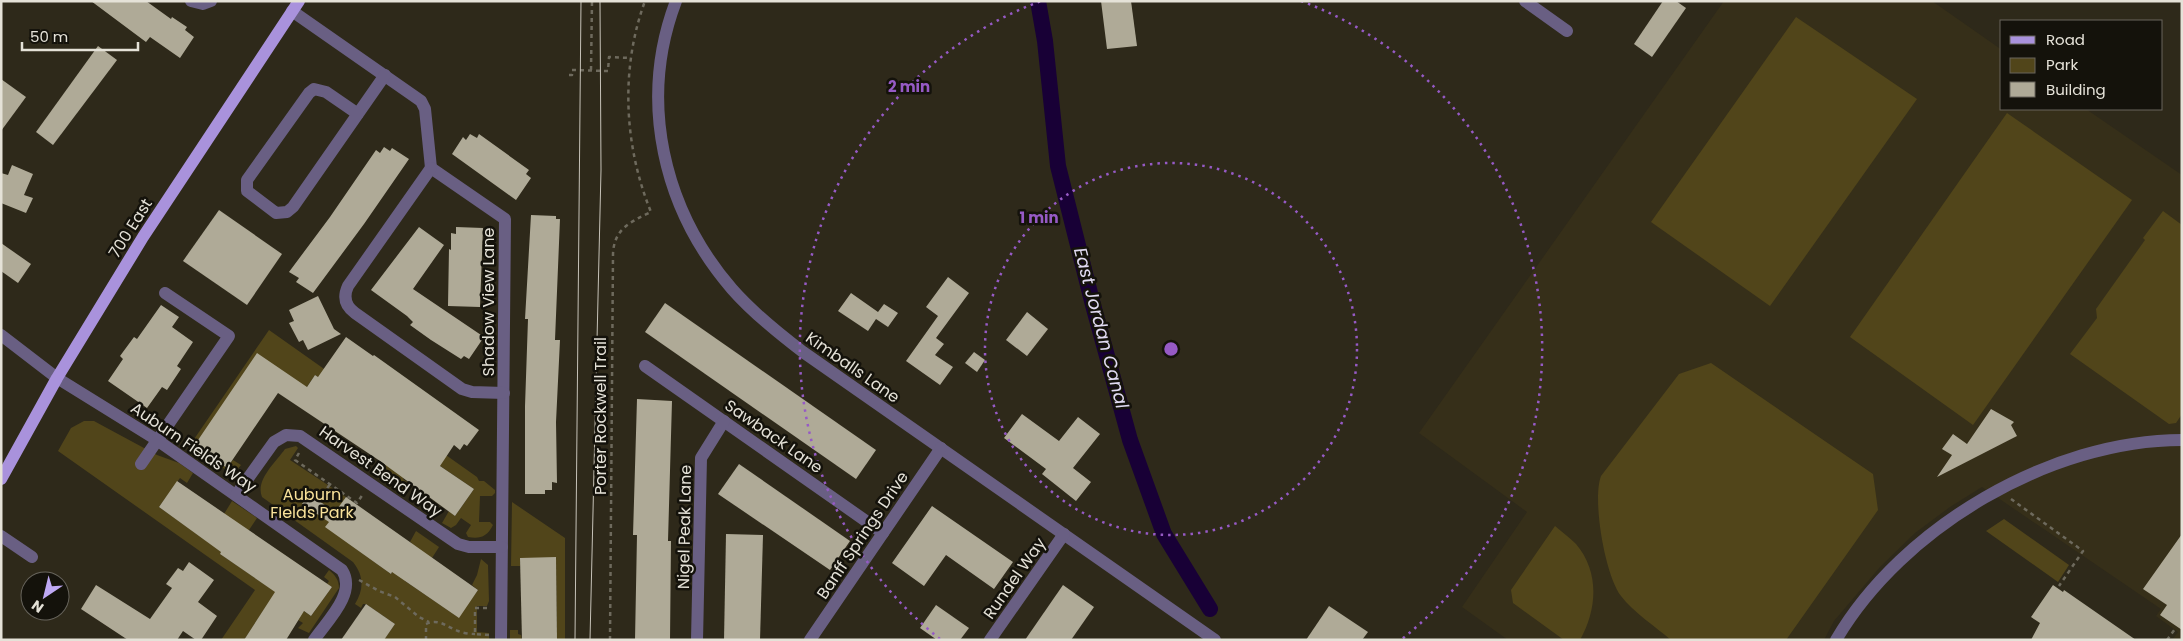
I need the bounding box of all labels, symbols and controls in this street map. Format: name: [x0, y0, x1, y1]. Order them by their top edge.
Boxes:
scale bar: [22, 20, 139, 52]
legend: [2000, 20, 2163, 110]
text: 50 m: [30, 26, 68, 47]
text: Road: [2046, 29, 2085, 50]
text: Park: [2046, 54, 2078, 75]
text: 2 min: [888, 76, 930, 97]
text: Building: [2046, 79, 2106, 100]
street label: 700 East: [103, 194, 158, 262]
text: 1 min: [1019, 207, 1059, 228]
street label: Shadow View Lane: [477, 228, 500, 376]
water label: East Jordan Canal: [1068, 245, 1135, 412]
street label: Kimballs Lane: [801, 326, 904, 408]
street label: Porter Rockwell Trail: [589, 337, 612, 495]
centre of rings: [1162, 340, 1180, 358]
street label: Sawback Lane: [720, 394, 828, 479]
street label: Auburn Fields Way: [126, 397, 261, 498]
street label: Harvest Bend Way: [314, 420, 447, 523]
street label: Nigel Peak Lane: [672, 464, 697, 589]
street label: Banff Springs Drive: [811, 467, 914, 604]
park label: Auburn FIelds Park: [270, 483, 355, 524]
street label: Rundel Way: [978, 533, 1051, 624]
north arrow: [20, 571, 70, 621]
text: N: [27, 595, 48, 618]

